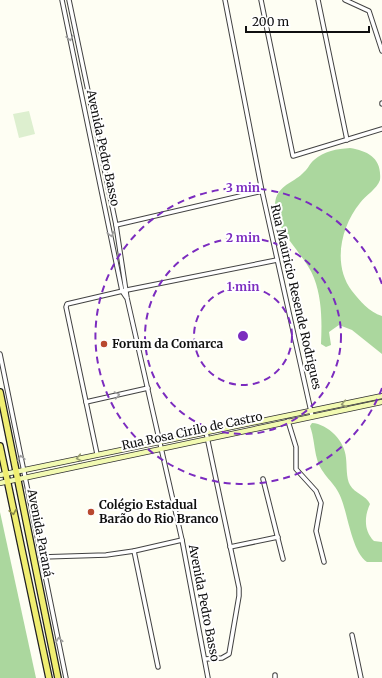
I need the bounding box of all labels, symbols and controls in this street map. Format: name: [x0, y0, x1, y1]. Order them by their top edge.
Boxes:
scale bar: [246, 8, 369, 34]
text: 200 m: [252, 14, 289, 29]
one-way arrow: [65, 35, 74, 41]
street label: Avenida Pedro Basso: [84, 87, 123, 208]
text: 3 min: [226, 180, 260, 195]
street label: Rua Mauricio Resende Rodrigues: [268, 203, 325, 391]
text: 2 min: [226, 230, 260, 245]
one-way arrow: [107, 231, 115, 237]
text: 1 min: [227, 279, 259, 294]
centre of rings: [236, 329, 250, 343]
place label: Forum da Comarca: [112, 336, 223, 351]
marker: Forum da Comarca: [99, 339, 109, 349]
one-way arrow: [114, 392, 120, 400]
one-way arrow: [341, 399, 347, 407]
street label: Rua Rosa Cirilo de Castro: [120, 408, 264, 453]
one-way arrow: [18, 454, 26, 461]
one-way arrow: [76, 454, 82, 462]
street label: Avenida Paraná: [24, 487, 56, 579]
place label: Colégio Estadual Barão do Rio Branco: [99, 497, 218, 526]
marker: Colégio Estadual Barão do Rio Branco: [86, 507, 96, 517]
one-way arrow: [9, 509, 17, 515]
street label: Avenida Pedro Basso: [186, 542, 223, 663]
one-way arrow: [55, 637, 63, 643]

